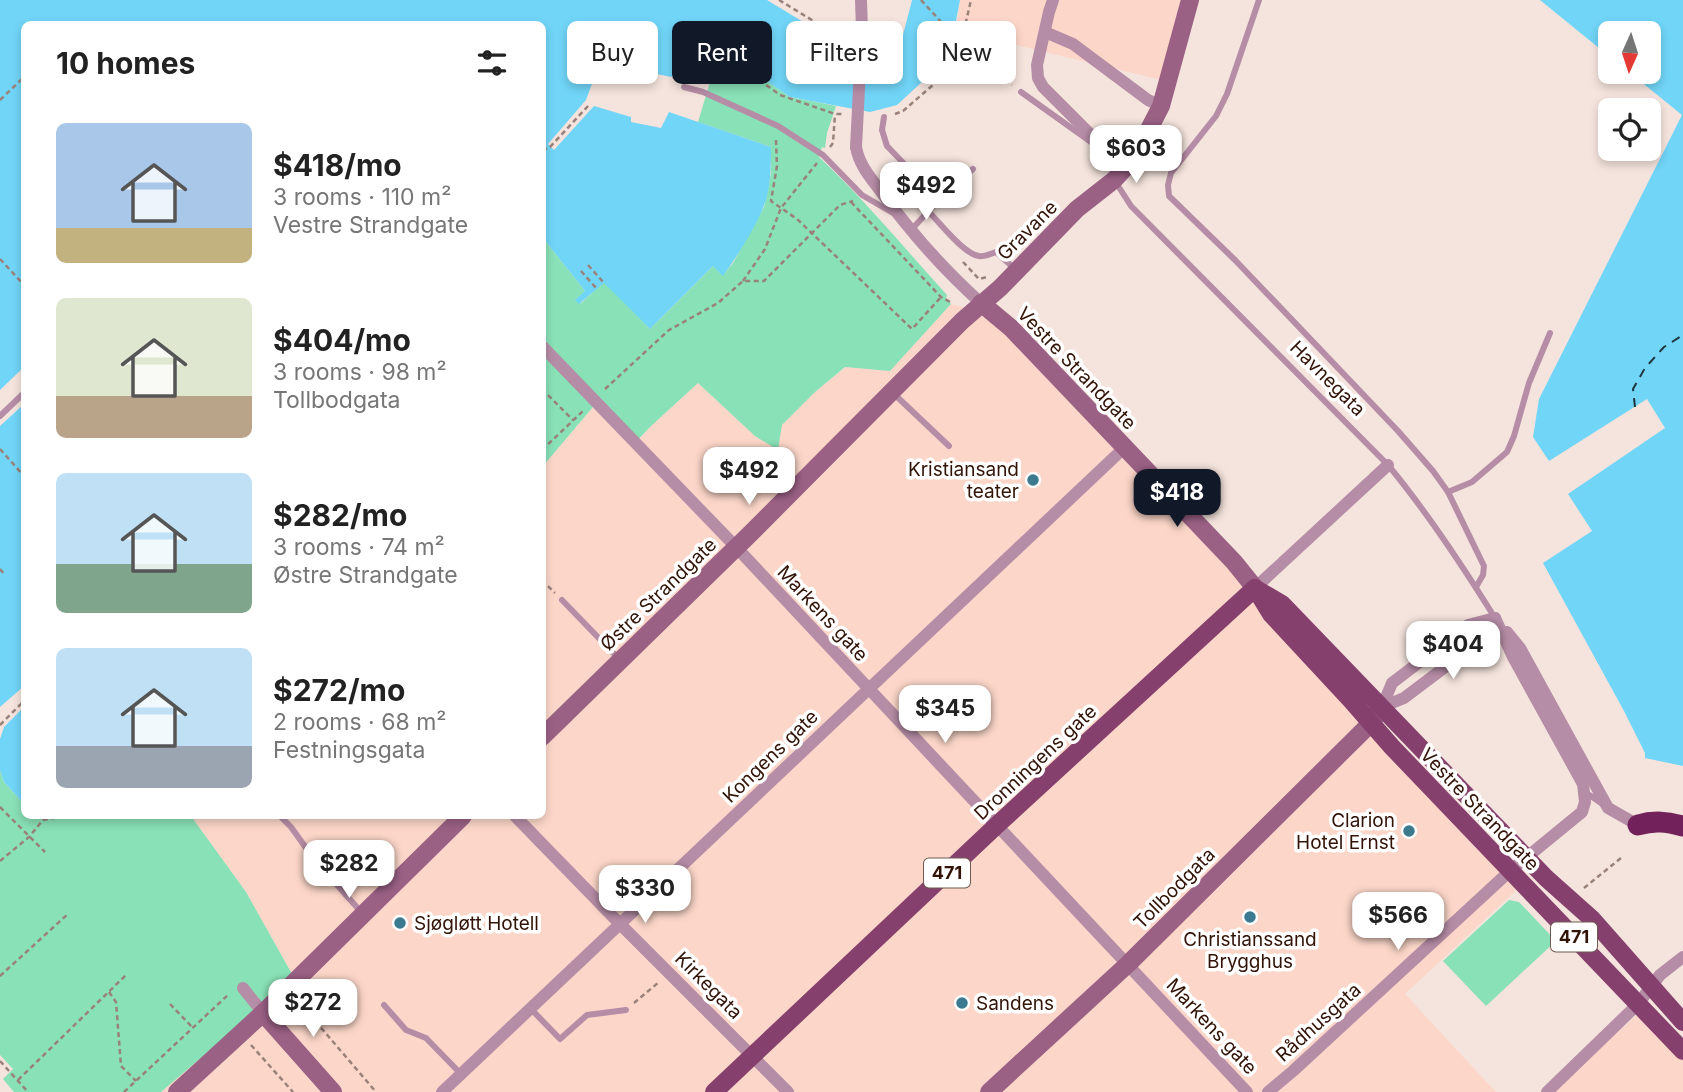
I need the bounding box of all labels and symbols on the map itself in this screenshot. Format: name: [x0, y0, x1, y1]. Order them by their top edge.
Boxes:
north arrow: [1598, 21, 1661, 84]
pin: $603: [1095, 125, 1177, 185]
pin: $492: [885, 162, 967, 222]
street label: Gravane: [993, 196, 1062, 265]
street label: Vestre Strandgate: [1012, 302, 1141, 434]
street label: Havnegata: [1285, 336, 1370, 421]
pin: $492: [708, 448, 790, 507]
place label: Kristiansand teater: [908, 458, 1019, 503]
pin: $418: [1136, 470, 1218, 529]
marker: Kristiansand teater: [1025, 472, 1041, 488]
street label: Østre Strandgate: [595, 533, 721, 656]
street label: Markens gate: [772, 561, 873, 666]
pin: $404: [1412, 622, 1494, 681]
pin: $345: [904, 686, 986, 745]
street label: Dronningens gate: [969, 700, 1101, 825]
street label: Kongens gate: [718, 705, 823, 807]
street label: Vestre Strandgate: [1415, 743, 1544, 875]
place label: Clarion Hotel Ernst: [1296, 809, 1395, 854]
marker: Clarion Hotel Ernst: [1401, 823, 1417, 839]
pin: $282: [308, 841, 390, 900]
street label: Tollbodgata: [1129, 843, 1220, 934]
road number: 471: [924, 858, 970, 888]
pin: $330: [604, 866, 686, 925]
pin: $566: [1357, 892, 1439, 952]
marker: Christianssand Brygghus: [1242, 909, 1258, 925]
place label: Sjøgløtt Hotell: [414, 912, 539, 935]
marker: Sjøgløtt Hotell: [392, 915, 408, 931]
road number: 471: [1551, 922, 1597, 952]
place label: Christianssand Brygghus: [1183, 928, 1317, 973]
street label: Kirkegata: [670, 947, 747, 1024]
street label: Markens gate: [1161, 974, 1262, 1079]
street label: Rådhusgata: [1271, 978, 1366, 1066]
pin: $272: [272, 979, 354, 1039]
place label: Sandens: [976, 992, 1054, 1015]
marker: Sandens: [954, 995, 970, 1011]

